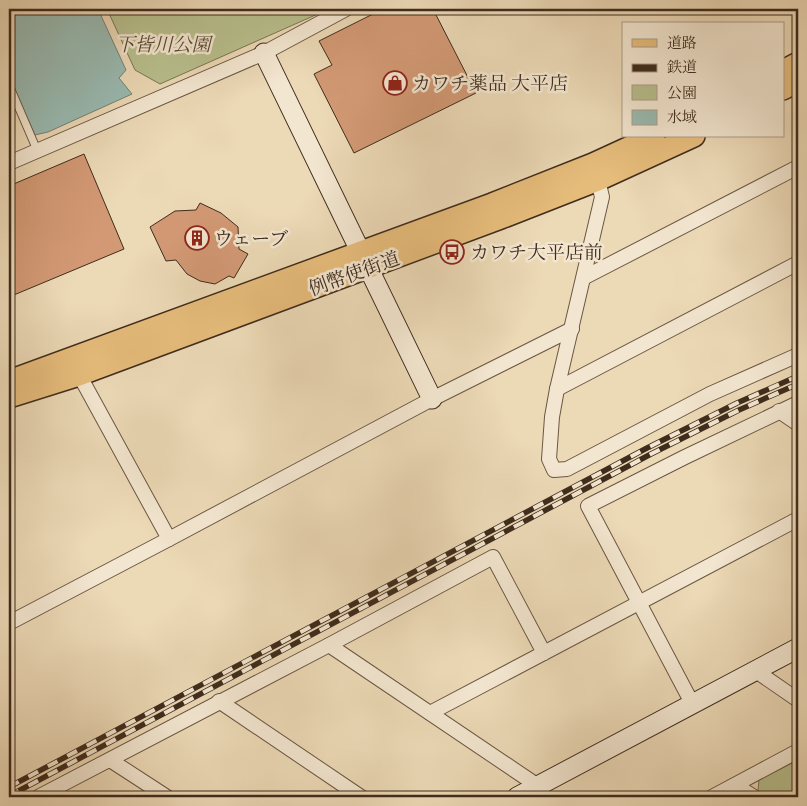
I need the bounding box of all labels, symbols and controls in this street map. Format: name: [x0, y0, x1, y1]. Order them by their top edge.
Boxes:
legend: [622, 22, 784, 138]
park label: 下皆川公園: [115, 33, 213, 56]
text: 道路: [667, 34, 697, 52]
text: 鉄道: [667, 58, 697, 76]
shop icon: カワチ薬品 大平店: [382, 70, 408, 96]
place label: カワチ薬品 大平店: [412, 72, 568, 95]
text: 公園: [667, 84, 697, 102]
text: 水域: [667, 108, 697, 126]
building icon: ウェーブ: [184, 225, 210, 251]
place label: ウェーブ: [214, 227, 288, 250]
bus stop icon: カワチ大平店前: [439, 239, 465, 265]
place label: カワチ大平店前: [470, 241, 603, 264]
street label: 例幣使街道: [306, 246, 403, 301]

